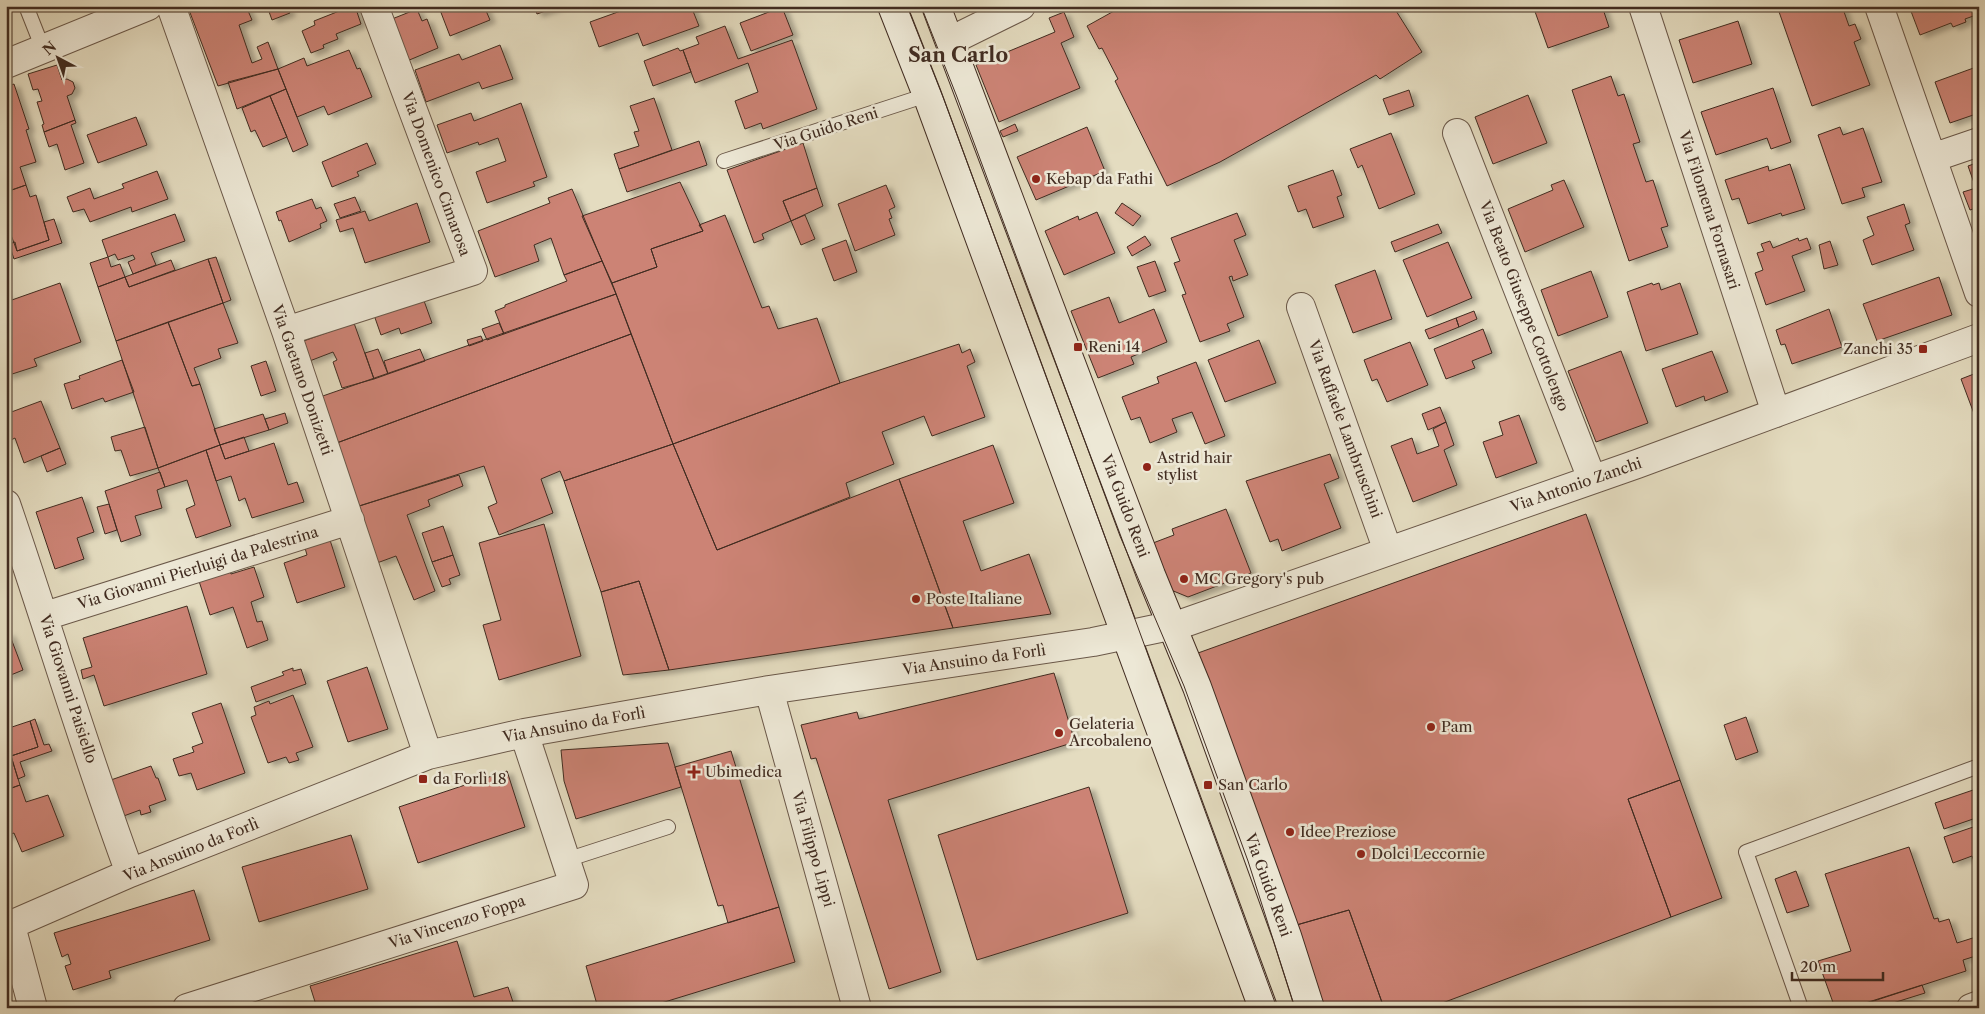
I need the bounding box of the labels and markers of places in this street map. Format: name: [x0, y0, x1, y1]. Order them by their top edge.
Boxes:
place label: Kebap da Fathi: [1046, 169, 1154, 188]
marker: Kebap da Fathi: [1030, 173, 1042, 185]
place label: Reni 14: [1088, 337, 1140, 356]
place label: Zanchi 35: [1843, 339, 1913, 358]
marker: Reni 14: [1072, 341, 1084, 353]
marker: Zanchi 35: [1917, 343, 1929, 355]
place label: Astrid hair stylist: [1156, 448, 1233, 484]
marker: Astrid hair stylist: [1141, 461, 1153, 473]
place label: MC Gregory's pub: [1194, 569, 1324, 588]
marker: MC Gregory's pub: [1178, 573, 1190, 585]
place label: Poste Italiane: [926, 589, 1022, 608]
marker: Poste Italiane: [910, 593, 922, 605]
place label: Gelateria Arcobaleno: [1068, 714, 1152, 750]
place label: Pam: [1441, 717, 1473, 736]
marker: Pam: [1425, 721, 1437, 733]
marker: Gelateria Arcobaleno: [1053, 727, 1065, 739]
place label: Ubimedica: [705, 762, 782, 781]
marker: Ubimedica: [687, 765, 701, 779]
place label: da Forlì 18: [433, 769, 507, 788]
marker: da Forlì 18: [417, 773, 429, 785]
place label: San Carlo: [1218, 775, 1288, 794]
marker: San Carlo: [1202, 779, 1214, 791]
place label: Idee Preziose: [1300, 822, 1396, 841]
marker: Idee Preziose: [1284, 826, 1296, 838]
place label: Dolci Leccornie: [1371, 844, 1485, 863]
marker: Dolci Leccornie: [1355, 848, 1367, 860]

